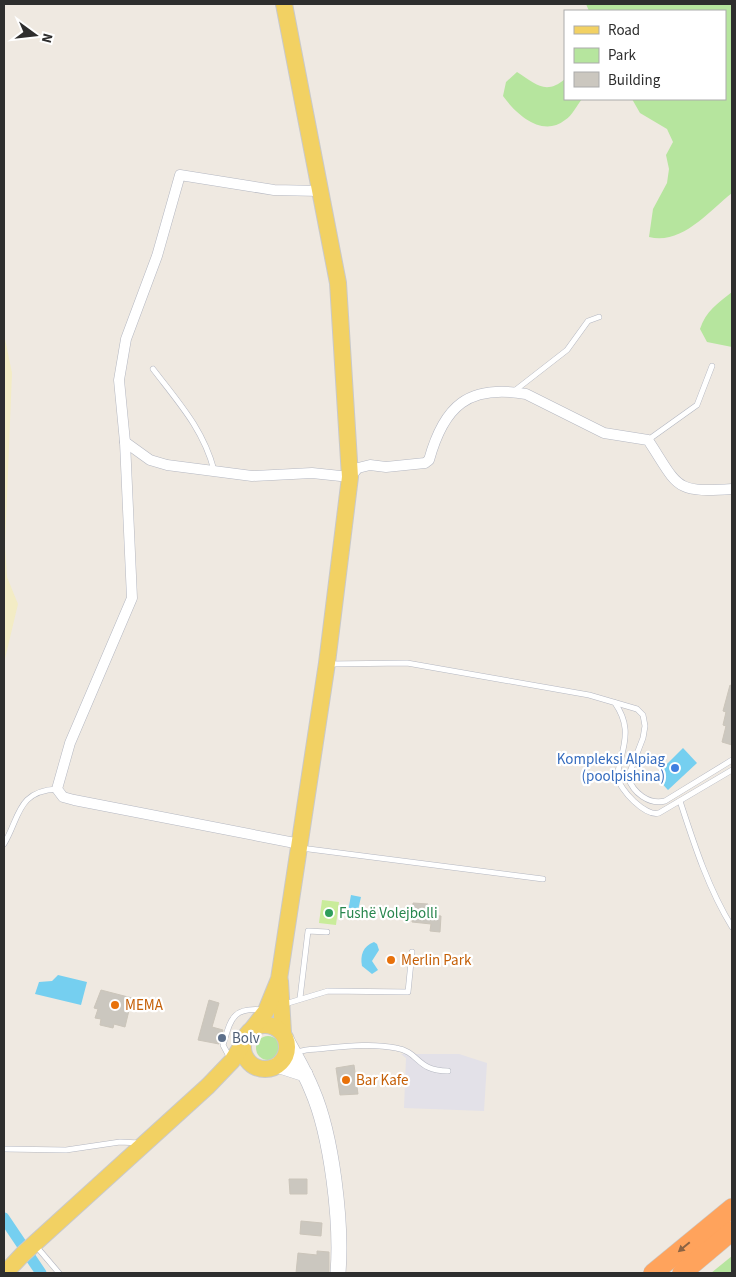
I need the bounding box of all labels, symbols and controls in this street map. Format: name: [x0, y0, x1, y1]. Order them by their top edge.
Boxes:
north arrow: [10, 10, 60, 60]
legend: [564, 10, 726, 100]
text: Road: [608, 20, 640, 41]
text: N: [36, 31, 57, 45]
text: Park: [608, 45, 637, 66]
text: Building: [608, 70, 661, 91]
place label: Kompleksi Alpiag (poolpishina): [557, 749, 665, 787]
marker: Kompleksi Alpiag (poolpishina): [669, 762, 681, 774]
place label: Fushë Volejbolli: [339, 903, 438, 924]
marker: Fushë Volejbolli: [323, 907, 335, 919]
place label: Merlin Park: [401, 950, 472, 971]
marker: Merlin Park: [385, 954, 397, 966]
place label: MEMA: [125, 995, 164, 1016]
marker: MEMA: [109, 999, 121, 1011]
place label: Bolv: [232, 1028, 260, 1049]
marker: Bolv: [216, 1032, 228, 1044]
place label: Bar Kafe: [356, 1070, 409, 1091]
marker: Bar Kafe: [340, 1074, 352, 1086]
one-way arrow: [678, 1242, 691, 1253]

